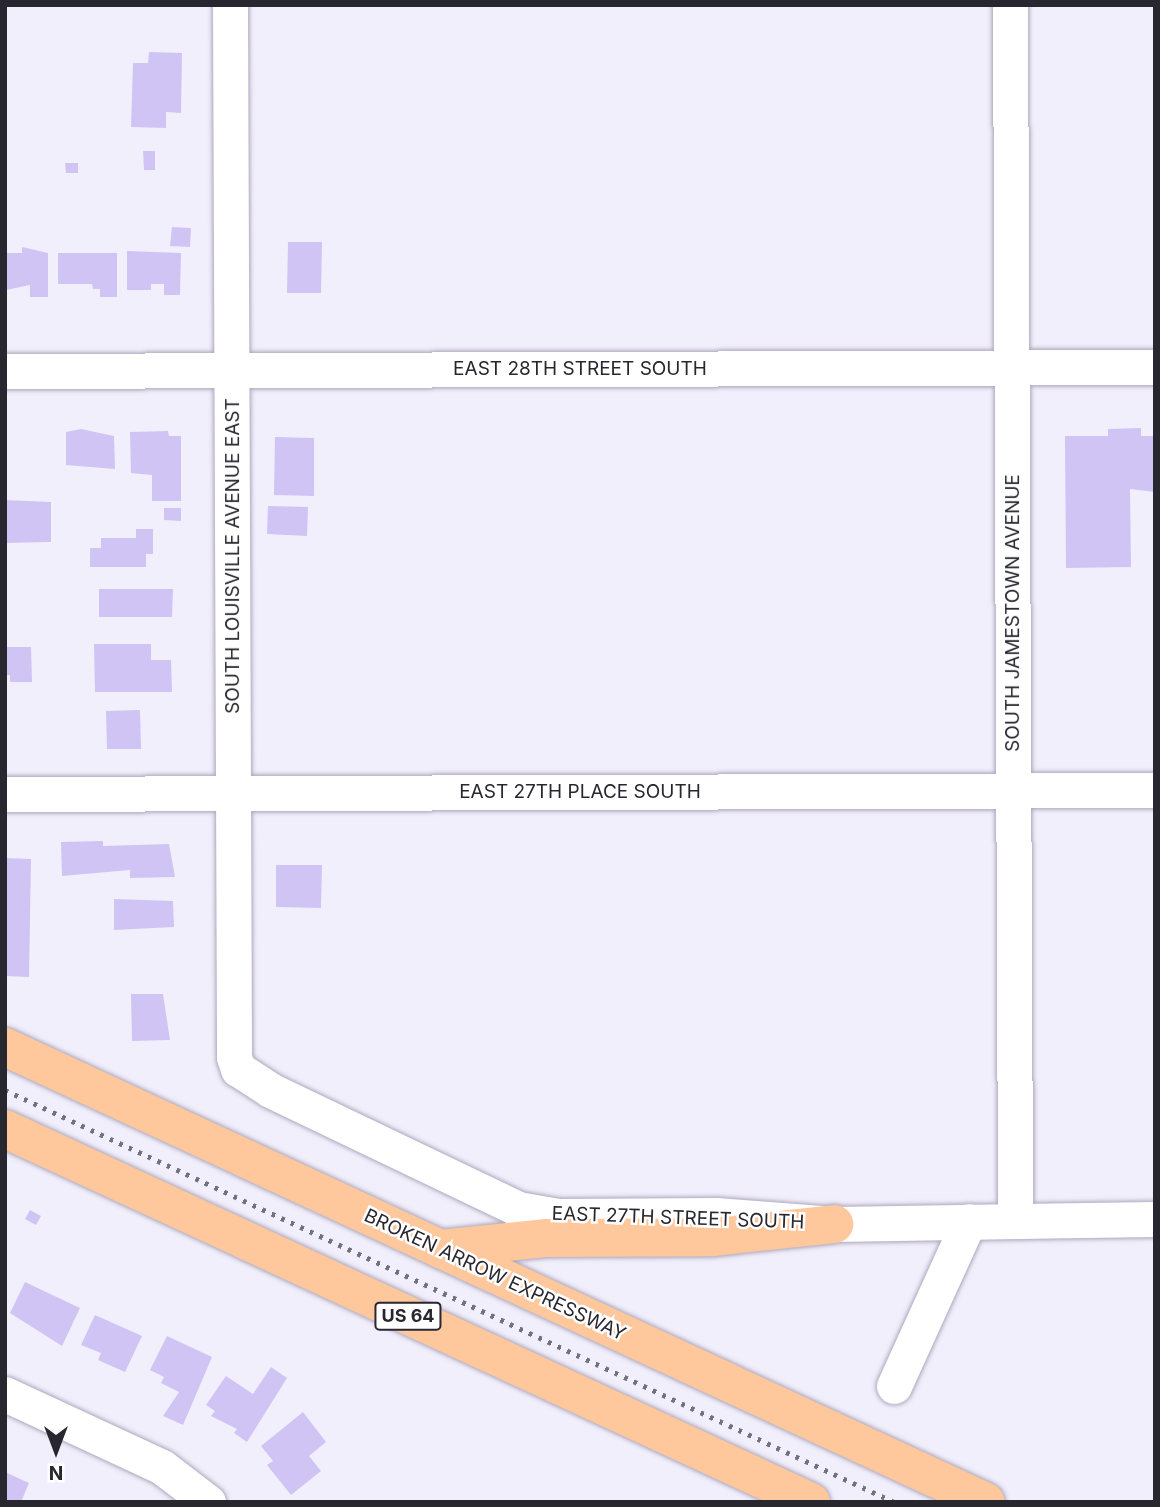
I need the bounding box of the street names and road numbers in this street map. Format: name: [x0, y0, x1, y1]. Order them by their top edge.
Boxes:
street label: EAST 28TH STREET SOUTH: [453, 358, 707, 380]
street label: SOUTH LOUISVILLE AVENUE EAST: [222, 398, 244, 714]
street label: SOUTH JAMESTOWN AVENUE: [1002, 474, 1024, 752]
street label: EAST 27TH PLACE SOUTH: [459, 781, 701, 803]
street label: EAST 27TH STREET SOUTH: [551, 1202, 805, 1234]
street label: BROKEN ARROW EXPRESSWAY: [361, 1204, 629, 1346]
road number: US 64: [373, 1302, 443, 1330]

